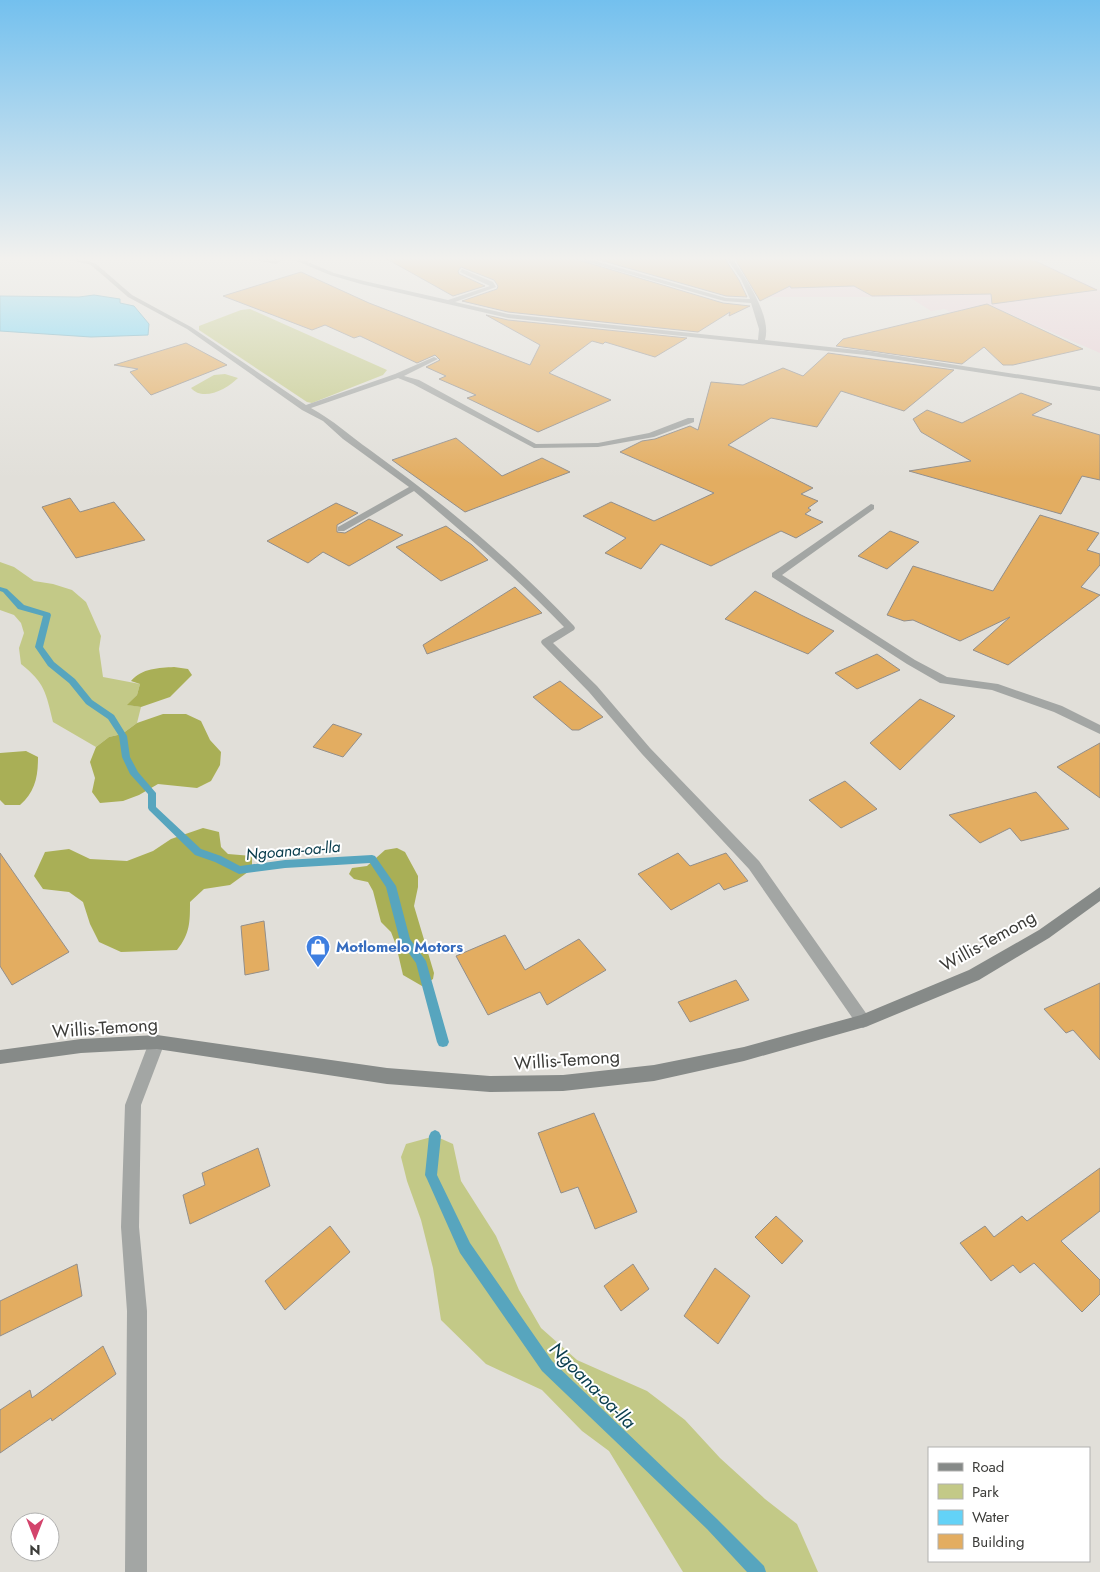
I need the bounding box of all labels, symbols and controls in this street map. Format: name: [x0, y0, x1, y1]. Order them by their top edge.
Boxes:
water label: Ngoana-oa-lla: [245, 835, 342, 866]
street label: Willis-Temong: [935, 904, 1041, 978]
shop icon: Motlomelo Motors: [305, 934, 331, 968]
place label: Motlomelo Motors: [336, 936, 463, 958]
street label: Willis-Temong: [51, 1011, 159, 1045]
street label: Willis-Temong: [513, 1043, 621, 1077]
water label: Ngoana-oa-lla: [543, 1336, 642, 1435]
legend: [928, 1447, 1090, 1562]
text: Road: [972, 1456, 1004, 1478]
text: Park: [972, 1481, 999, 1503]
text: Water: [972, 1506, 1010, 1528]
north arrow: [10, 1512, 60, 1562]
text: Building: [972, 1531, 1024, 1553]
text: N: [29, 1540, 41, 1560]

